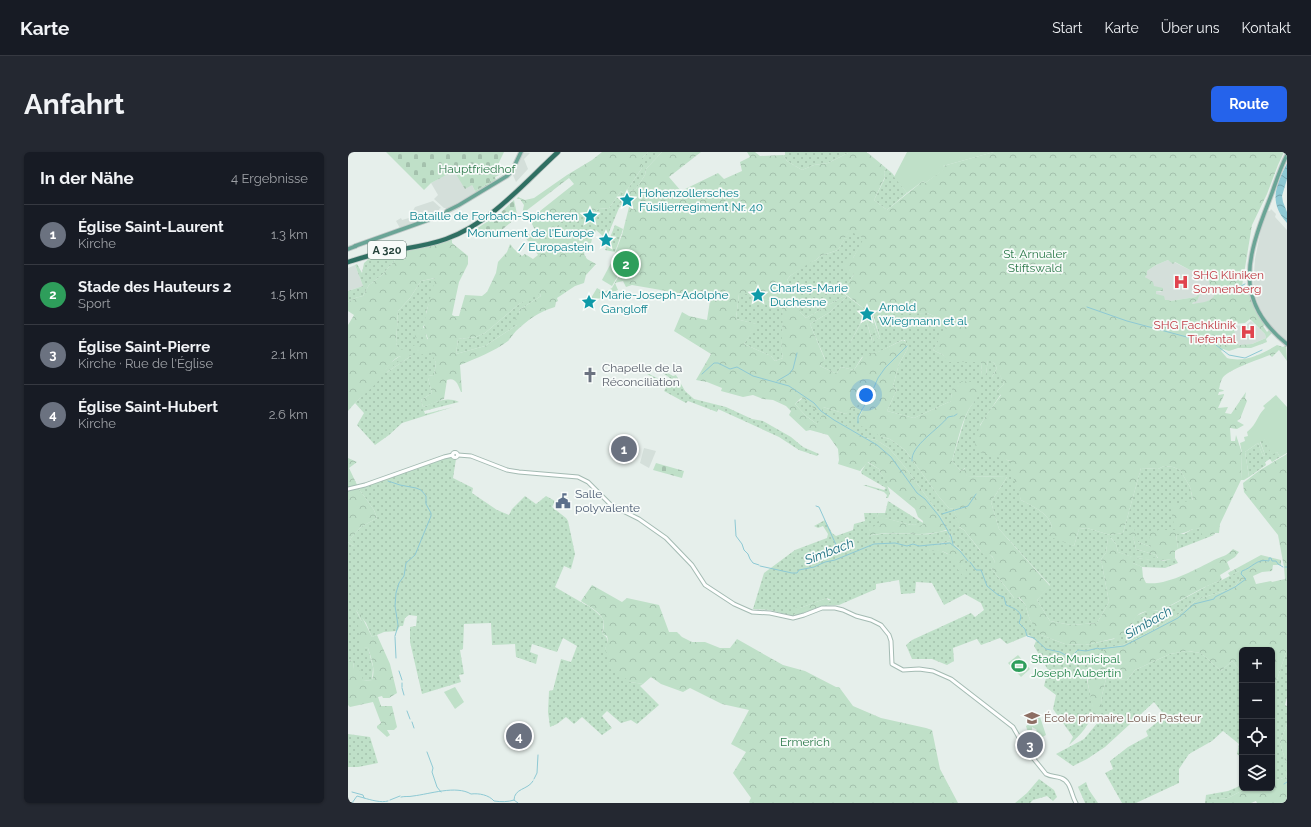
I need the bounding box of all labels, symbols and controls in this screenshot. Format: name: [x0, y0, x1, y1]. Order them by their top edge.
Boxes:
text: Karte: [20, 17, 69, 39]
text: Start: [1052, 20, 1082, 36]
text: Karte: [1104, 20, 1139, 36]
text: Über uns: [1161, 20, 1220, 36]
text: Kontakt: [1242, 20, 1291, 36]
button: Route: [1211, 86, 1287, 122]
text: Anfahrt: [24, 88, 125, 121]
park label: Hauptfriedhof: [438, 162, 517, 176]
text: In der Nähe: [40, 168, 134, 188]
text: 4 Ergebnisse: [231, 171, 308, 186]
place label: Hohenzollersches Füsilierregiment Nr. 40: [639, 186, 763, 214]
place icon: Hohenzollersches Füsilierregiment Nr. 40: [618, 191, 636, 209]
place icon: Bataille de Forbach-Spicheren: [581, 207, 599, 225]
place label: Bataille de Forbach-Spicheren: [410, 209, 578, 223]
text: Église Saint-Laurent: [78, 218, 224, 236]
place label: Monument de l'Europe / Europastein: [467, 226, 594, 254]
text: 1: [50, 227, 56, 242]
text: 1.3 km: [271, 227, 308, 242]
place icon: Monument de l'Europe / Europastein: [597, 231, 615, 249]
text: Kirche: [78, 236, 116, 251]
road number: A 320: [368, 241, 406, 259]
park label: St. Arnualer Stiftswald: [1003, 247, 1068, 275]
pin: 2: [613, 249, 639, 279]
place label: SHG Kliniken Sonnenberg: [1193, 268, 1264, 296]
hospital icon: SHG Kliniken Sonnenberg: [1172, 273, 1190, 291]
text: Stade des Hauteurs 2: [78, 278, 231, 296]
place label: Charles-Marie Duchesne: [770, 281, 848, 309]
place icon: Charles-Marie Duchesne: [749, 286, 767, 304]
text: 2: [49, 287, 57, 302]
text: 1.5 km: [271, 287, 308, 302]
place label: Marie-Joseph-Adolphe Gangloff: [601, 288, 729, 316]
place icon: Marie-Joseph-Adolphe Gangloff: [580, 293, 598, 311]
text: Sport: [78, 296, 111, 311]
place label: Arnold Wiegmann et al: [879, 300, 968, 328]
place icon: Arnold Wiegmann et al: [858, 305, 876, 323]
place label: SHG Fachklinik Tiefental: [1154, 318, 1237, 346]
hospital icon: SHG Fachklinik Tiefental: [1239, 323, 1257, 341]
text: Église Saint-Pierre: [78, 338, 210, 356]
text: 3: [49, 347, 57, 362]
text: 2.1 km: [271, 347, 308, 362]
text: Kirche · Rue de l'Église: [78, 356, 213, 371]
place label: Chapelle de la Réconciliation: [602, 361, 682, 389]
church icon: Chapelle de la Réconciliation: [581, 366, 599, 384]
your location: [856, 385, 876, 405]
text: Église Saint-Hubert: [78, 398, 218, 416]
text: 4: [49, 407, 57, 422]
text: 2.6 km: [269, 407, 308, 422]
text: Kirche: [78, 416, 116, 431]
pin: 1: [611, 434, 637, 464]
place label: Salle polyvalente: [575, 487, 640, 515]
public building icon: Salle polyvalente: [554, 492, 572, 510]
water label: Simbach: [802, 535, 856, 568]
water label: Simbach: [1121, 603, 1174, 642]
map controls: [1239, 647, 1275, 791]
button: +: [1239, 647, 1275, 683]
place label: Stade Municipal Joseph Aubertin: [1031, 652, 1121, 680]
sports icon: Stade Municipal Joseph Aubertin: [1010, 657, 1028, 675]
button: −: [1239, 683, 1275, 719]
school or university icon: École primaire Louis Pasteur: [1023, 709, 1041, 727]
place label: École primaire Louis Pasteur: [1044, 711, 1202, 725]
button: locate: [1239, 719, 1275, 755]
pin: 4: [506, 721, 532, 751]
pin: 3: [1017, 730, 1043, 760]
park label: Ermerich: [780, 735, 830, 749]
button: layers: [1239, 755, 1275, 791]

